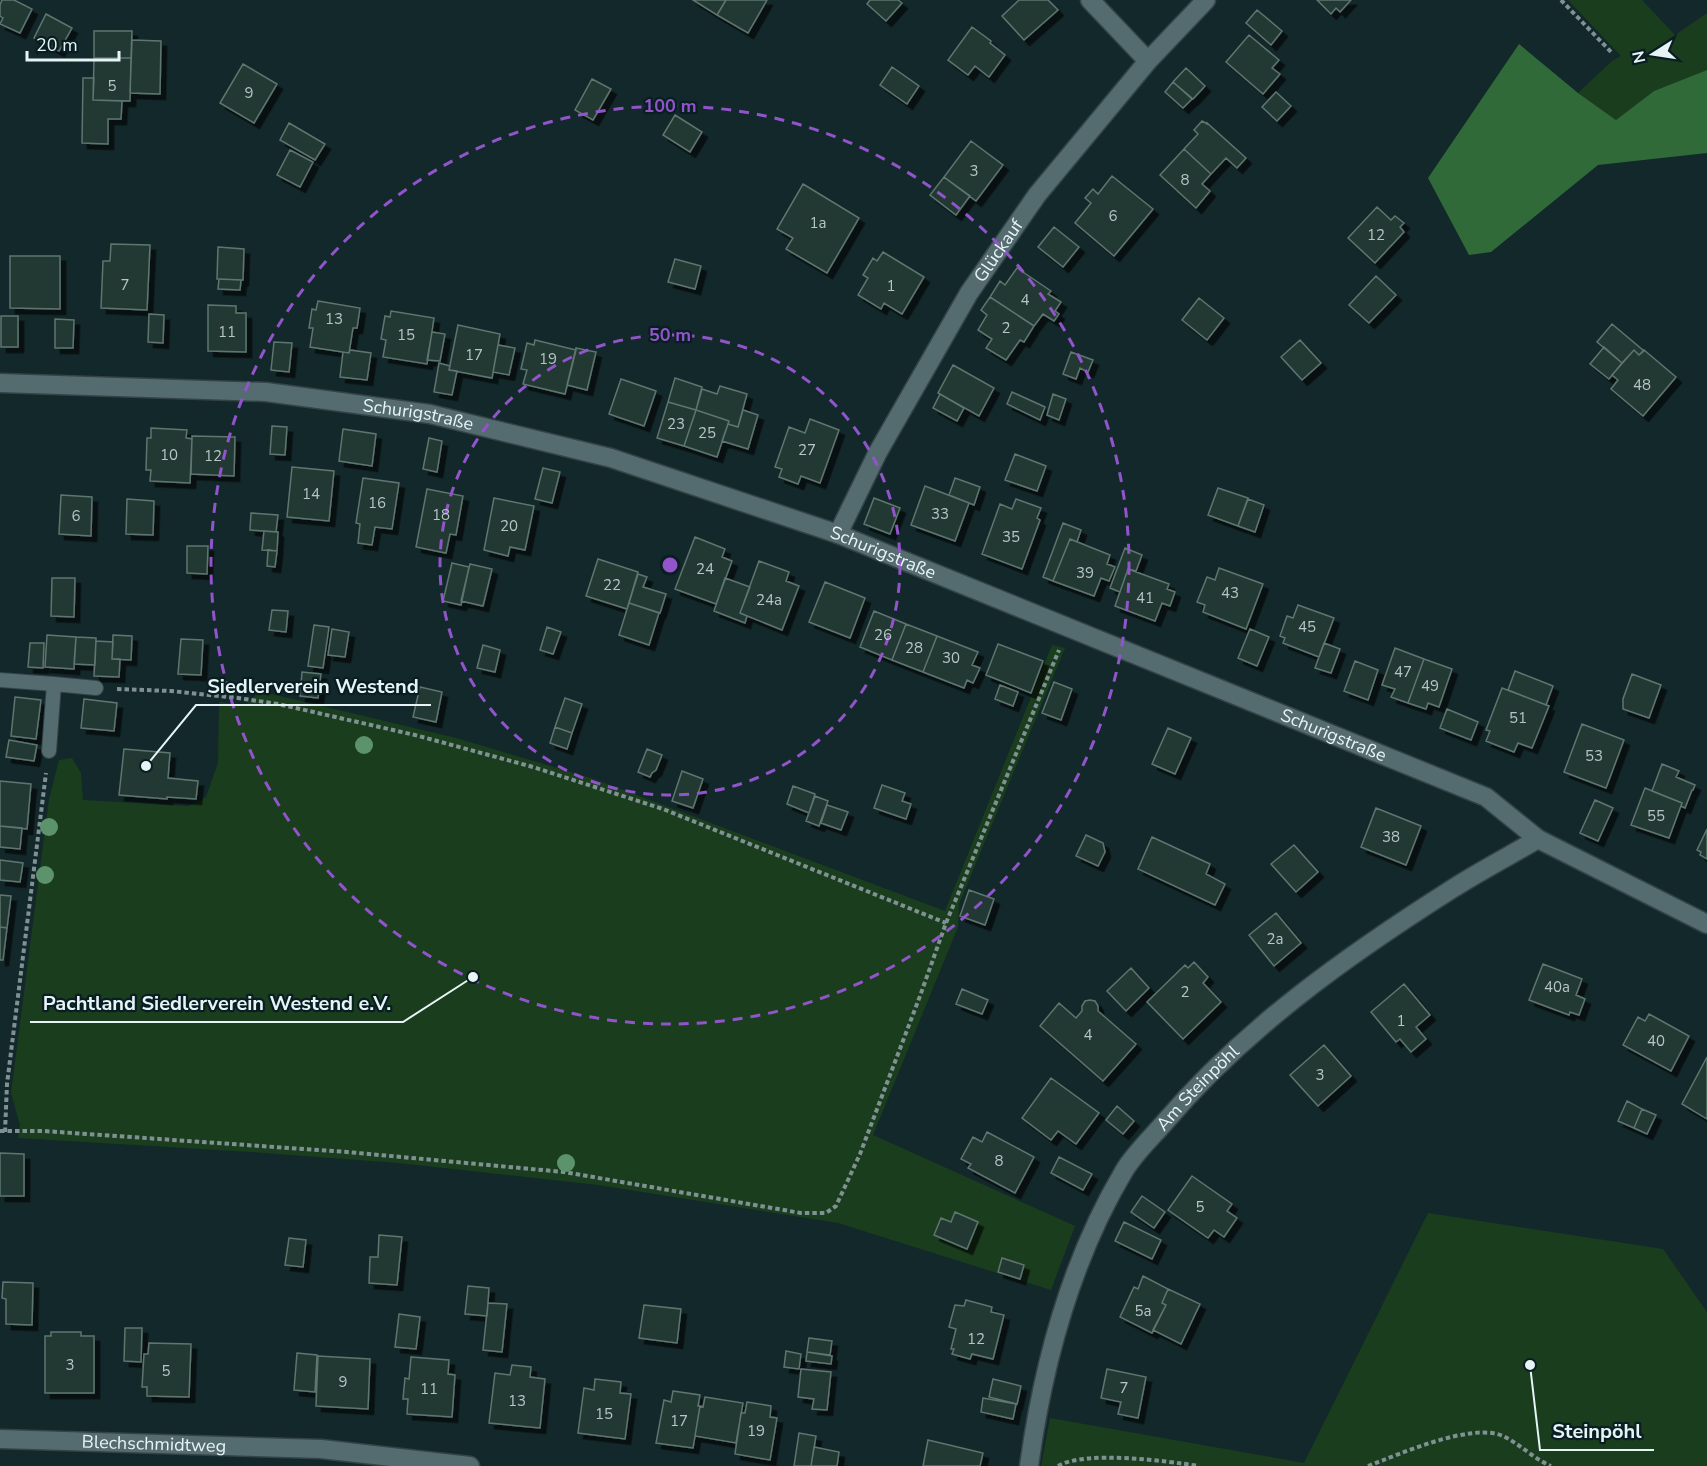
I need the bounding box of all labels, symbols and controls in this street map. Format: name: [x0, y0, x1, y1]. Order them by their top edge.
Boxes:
scale bar: [27, 24, 118, 62]
north arrow: [1623, 24, 1683, 84]
text: 20 m: [36, 33, 78, 57]
text: N: [1627, 49, 1651, 65]
house number: 5: [107, 76, 117, 96]
house number: 9: [244, 83, 254, 103]
text: 100 m: [643, 94, 697, 118]
house number: 3: [969, 161, 979, 181]
house number: 8: [1180, 170, 1190, 190]
house number: 6: [1108, 206, 1118, 226]
house number: 1a: [810, 213, 826, 233]
street label: Glückauf: [968, 214, 1029, 287]
house number: 12: [1367, 225, 1385, 245]
house number: 7: [120, 275, 130, 295]
house number: 1: [886, 276, 896, 296]
house number: 4: [1020, 290, 1030, 310]
house number: 13: [325, 309, 343, 329]
house number: 2: [1001, 318, 1011, 338]
house number: 11: [218, 322, 236, 342]
text: 50 m: [649, 323, 691, 347]
house number: 15: [397, 325, 415, 345]
house number: 17: [465, 345, 483, 365]
house number: 19: [539, 349, 557, 369]
house number: 48: [1633, 375, 1651, 395]
street label: Schurigstraße: [361, 393, 476, 436]
house number: 23: [667, 414, 685, 434]
house number: 25: [698, 423, 716, 443]
house number: 27: [798, 440, 816, 460]
house number: 10: [160, 445, 178, 465]
house number: 12: [204, 446, 222, 466]
house number: 14: [302, 484, 320, 504]
house number: 16: [368, 493, 386, 513]
house number: 33: [931, 504, 949, 524]
house number: 18: [432, 505, 450, 525]
house number: 6: [71, 506, 81, 526]
house number: 20: [500, 516, 518, 536]
street label: Schurigstraße: [827, 520, 940, 585]
house number: 35: [1002, 527, 1020, 547]
centre of rings: [660, 555, 680, 575]
house number: 24: [696, 559, 714, 579]
house number: 39: [1076, 563, 1094, 583]
house number: 22: [603, 575, 621, 595]
house number: 43: [1221, 583, 1239, 603]
house number: 41: [1136, 588, 1154, 608]
house number: 24a: [756, 590, 782, 610]
house number: 45: [1298, 617, 1316, 637]
house number: 26: [874, 625, 892, 645]
house number: 28: [905, 638, 923, 658]
house number: 30: [942, 648, 960, 668]
house number: 47: [1394, 662, 1412, 682]
callout: Siedlerverein Westend: [196, 667, 431, 705]
text: Siedlerverein Westend: [207, 673, 419, 700]
house number: 49: [1421, 676, 1439, 696]
street label: Schurigstraße: [1277, 703, 1390, 767]
house number: 51: [1509, 708, 1527, 728]
house number: 53: [1585, 746, 1603, 766]
house number: 55: [1647, 806, 1665, 826]
house number: 38: [1382, 827, 1400, 847]
house number: 2a: [1267, 929, 1283, 949]
house number: 40a: [1544, 977, 1570, 997]
house number: 2: [1180, 982, 1190, 1002]
callout: Pachtland Siedlerverein Westend e.V.: [30, 984, 403, 1022]
text: Pachtland Siedlerverein Westend e.V.: [43, 990, 391, 1017]
house number: 1: [1396, 1011, 1406, 1031]
house number: 4: [1083, 1025, 1093, 1045]
house number: 40: [1647, 1031, 1665, 1051]
street label: Am Steinpöhl: [1151, 1039, 1245, 1136]
house number: 3: [1315, 1065, 1325, 1085]
house number: 8: [994, 1151, 1004, 1171]
house number: 5: [1195, 1197, 1205, 1217]
house number: 5a: [1135, 1301, 1151, 1321]
house number: 12: [967, 1329, 985, 1349]
house number: 3: [65, 1355, 75, 1375]
house number: 5: [161, 1361, 171, 1381]
house number: 9: [338, 1372, 348, 1392]
house number: 7: [1119, 1378, 1129, 1398]
house number: 11: [420, 1379, 438, 1399]
house number: 13: [508, 1391, 526, 1411]
house number: 15: [595, 1404, 613, 1424]
house number: 17: [670, 1411, 688, 1431]
callout: Steinpöhl: [1540, 1412, 1654, 1450]
text: Steinpöhl: [1552, 1418, 1642, 1445]
house number: 19: [747, 1421, 765, 1441]
street label: Blechschmidtweg: [81, 1430, 227, 1458]

